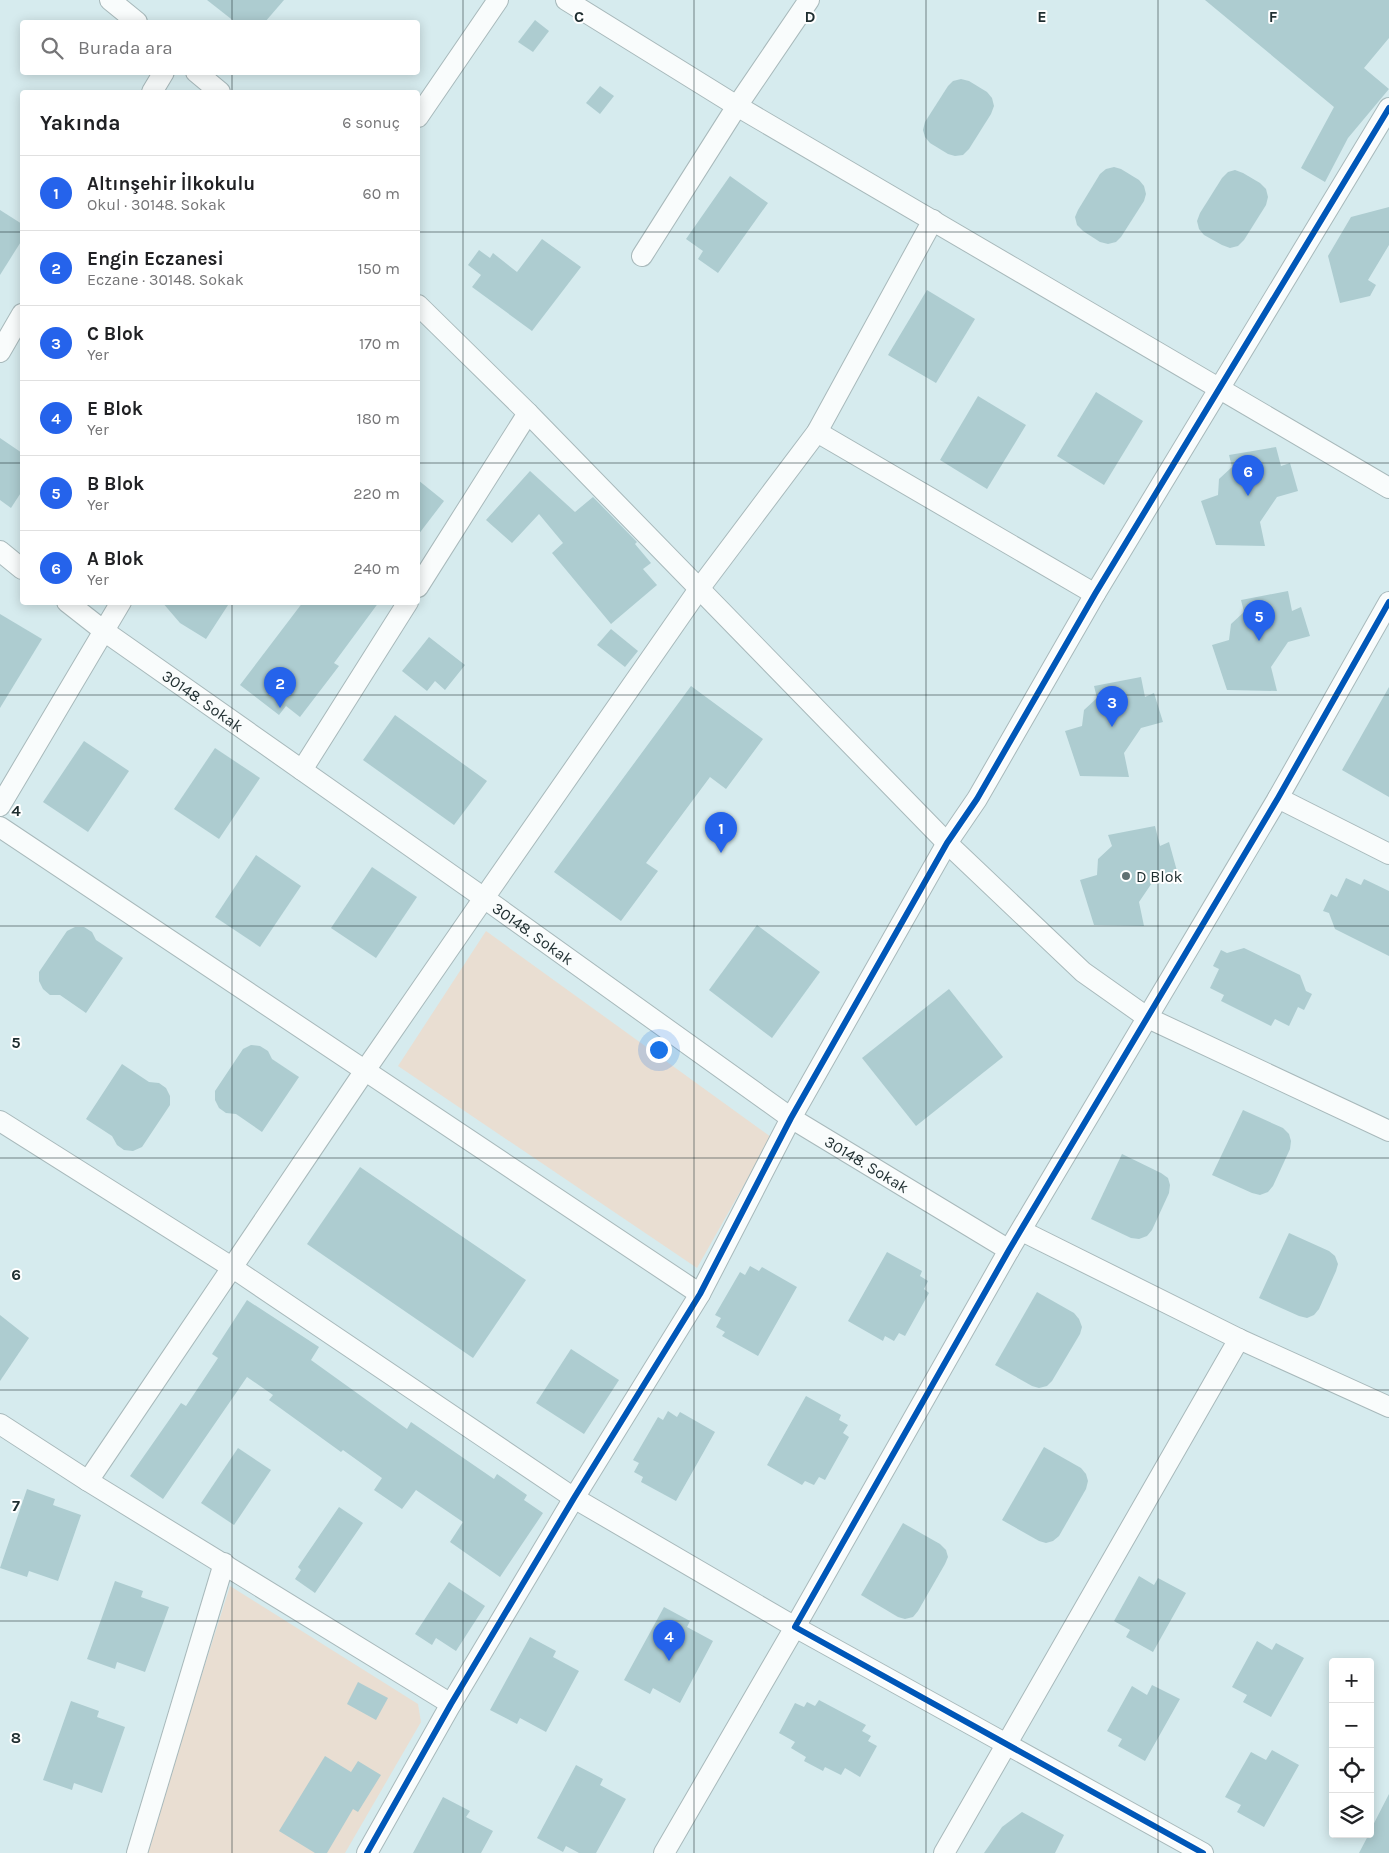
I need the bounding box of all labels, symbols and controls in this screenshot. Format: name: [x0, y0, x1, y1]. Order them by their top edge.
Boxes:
text: C: [574, 7, 584, 26]
text: D: [805, 7, 816, 26]
text: E: [1037, 7, 1047, 26]
text: F: [1269, 7, 1278, 26]
search box: [20, 20, 420, 75]
icon: search: [38, 34, 66, 62]
text: Burada ara: [78, 37, 173, 59]
text: Yakında: [40, 111, 121, 135]
text: 6 sonuç: [342, 113, 400, 132]
text: Altınşehir İlkokulu: [87, 173, 255, 195]
text: 1: [53, 184, 59, 203]
text: 60 m: [363, 184, 400, 203]
text: Okul · 30148. Sokak: [87, 195, 226, 214]
text: Engin Eczanesi: [87, 248, 224, 270]
text: 2: [51, 259, 61, 278]
text: 150 m: [357, 259, 400, 278]
text: Eczane · 30148. Sokak: [87, 270, 244, 289]
text: C Blok: [87, 323, 144, 345]
text: 3: [51, 334, 61, 353]
text: 170 m: [359, 334, 400, 353]
text: Yer: [87, 345, 109, 364]
text: E Blok: [87, 398, 143, 420]
text: 4: [51, 409, 61, 428]
text: 180 m: [357, 409, 400, 428]
text: Yer: [87, 420, 109, 439]
pin: 6: [1232, 455, 1264, 496]
text: B Blok: [87, 473, 144, 495]
text: 5: [51, 484, 61, 503]
text: 220 m: [353, 484, 400, 503]
text: Yer: [87, 495, 109, 514]
text: A Blok: [87, 548, 144, 570]
text: 6: [51, 559, 61, 578]
text: 240 m: [354, 559, 400, 578]
text: Yer: [87, 570, 109, 589]
pin: 5: [1243, 600, 1275, 641]
street label: 30148. Sokak: [159, 665, 247, 736]
pin: 2: [264, 667, 296, 708]
pin: 3: [1096, 686, 1128, 727]
text: 4: [11, 801, 21, 820]
pin: 1: [705, 812, 737, 853]
place label: D Blok: [1136, 867, 1183, 886]
marker: D Blok: [1120, 870, 1132, 882]
street label: 30148. Sokak: [489, 898, 577, 969]
text: 5: [11, 1033, 21, 1052]
your location: [646, 1037, 672, 1063]
street label: 30148. Sokak: [821, 1131, 913, 1197]
text: 6: [11, 1265, 21, 1284]
text: 7: [12, 1496, 20, 1515]
pin: 4: [653, 1620, 685, 1661]
map controls: [1329, 1658, 1374, 1838]
button: +: [1329, 1658, 1374, 1703]
button: −: [1329, 1703, 1374, 1748]
text: 8: [11, 1728, 21, 1747]
button: locate: [1329, 1748, 1374, 1793]
button: layers: [1329, 1793, 1374, 1838]

